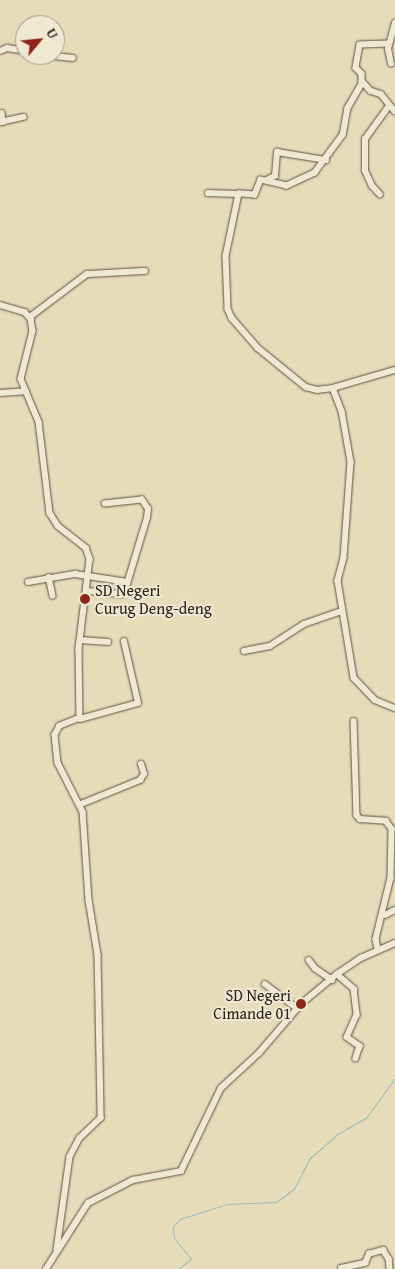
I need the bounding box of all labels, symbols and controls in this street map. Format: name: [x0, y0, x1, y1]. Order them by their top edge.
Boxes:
north arrow: [15, 15, 65, 65]
text: U: [41, 25, 63, 42]
place label: SD Negeri Curug Deng-deng: [95, 580, 212, 618]
marker: SD Negeri Curug Deng-deng: [79, 593, 91, 605]
place label: SD Negeri Cimande 01: [213, 985, 291, 1023]
marker: SD Negeri Cimande 01: [295, 998, 307, 1010]

